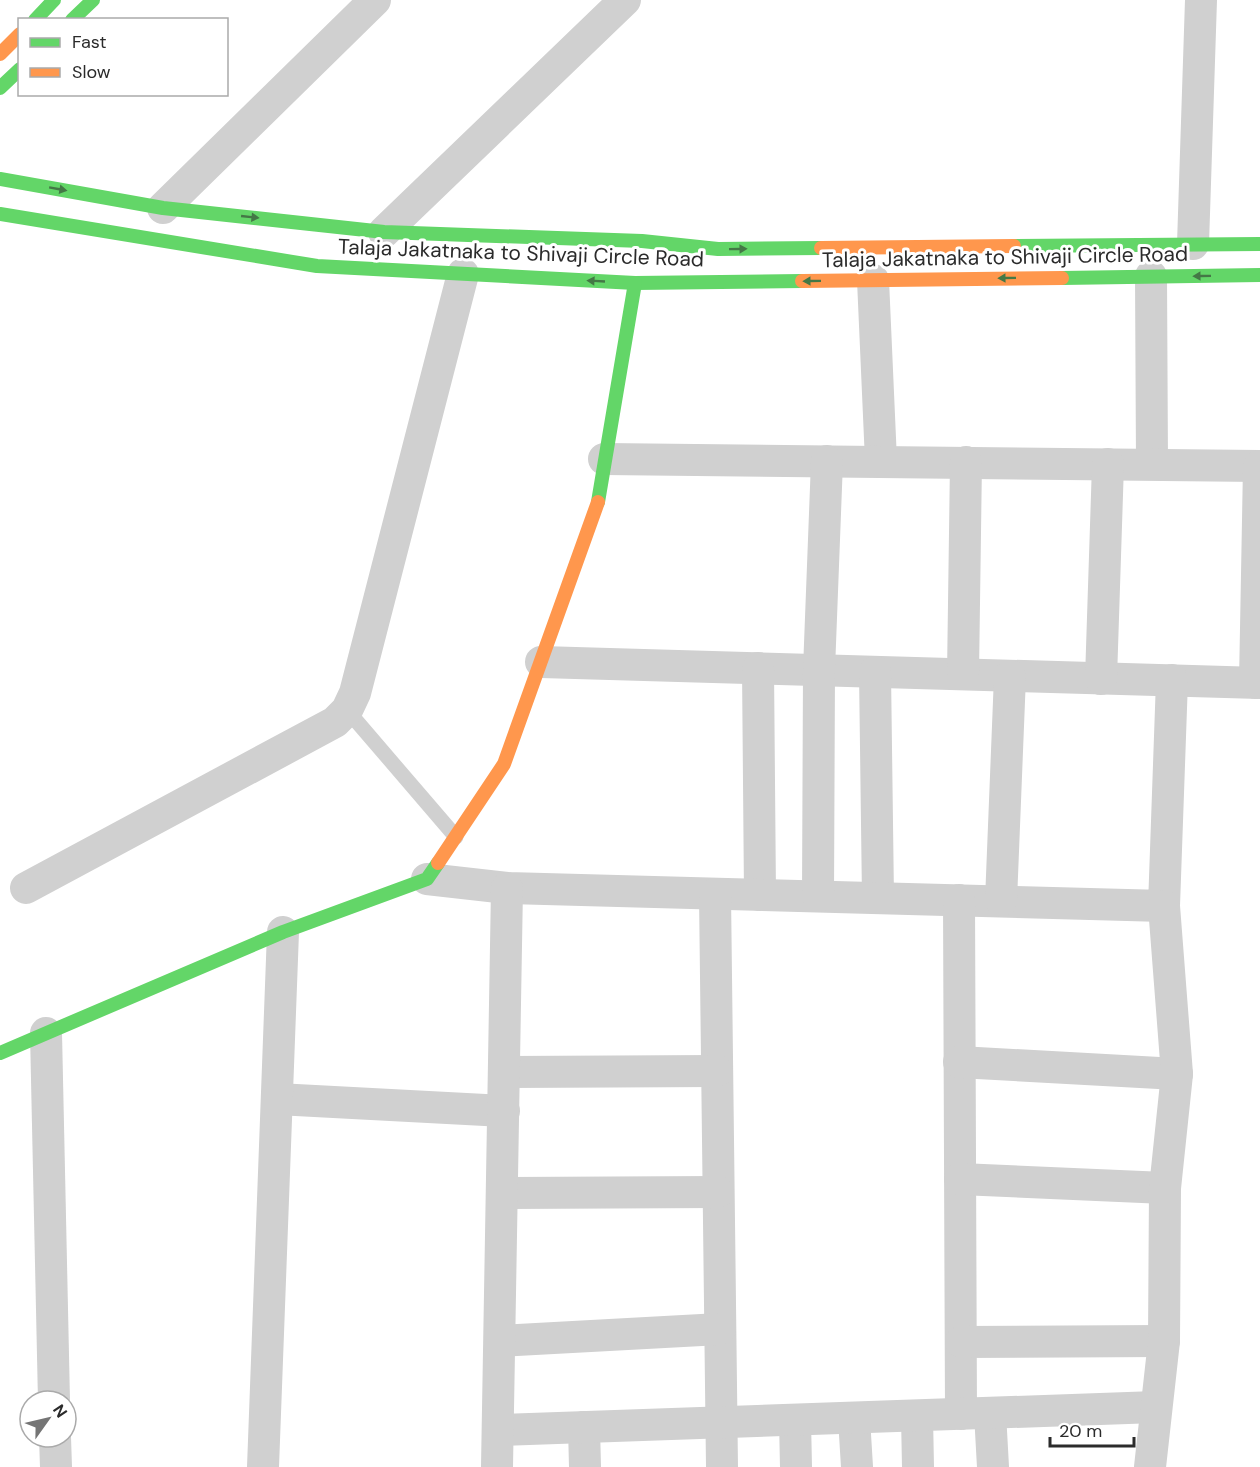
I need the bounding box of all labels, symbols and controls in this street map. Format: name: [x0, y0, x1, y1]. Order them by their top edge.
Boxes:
legend: [18, 18, 228, 96]
text: Fast: [72, 30, 107, 54]
text: Slow: [72, 60, 111, 84]
one-way arrow: [48, 185, 67, 194]
one-way arrow: [241, 212, 260, 222]
street label: Talaja Jakatnaka to Shivaji Circle Road: [338, 233, 704, 273]
street label: Talaja Jakatnaka to Shivaji Circle Road: [822, 240, 1188, 274]
one-way arrow: [729, 244, 748, 254]
one-way arrow: [1192, 271, 1211, 280]
one-way arrow: [997, 273, 1016, 283]
one-way arrow: [586, 276, 605, 286]
one-way arrow: [802, 276, 821, 286]
north arrow: [18, 1389, 78, 1449]
text: N: [48, 1400, 72, 1422]
scale bar: [1050, 1410, 1134, 1448]
text: 20 m: [1059, 1419, 1102, 1443]

